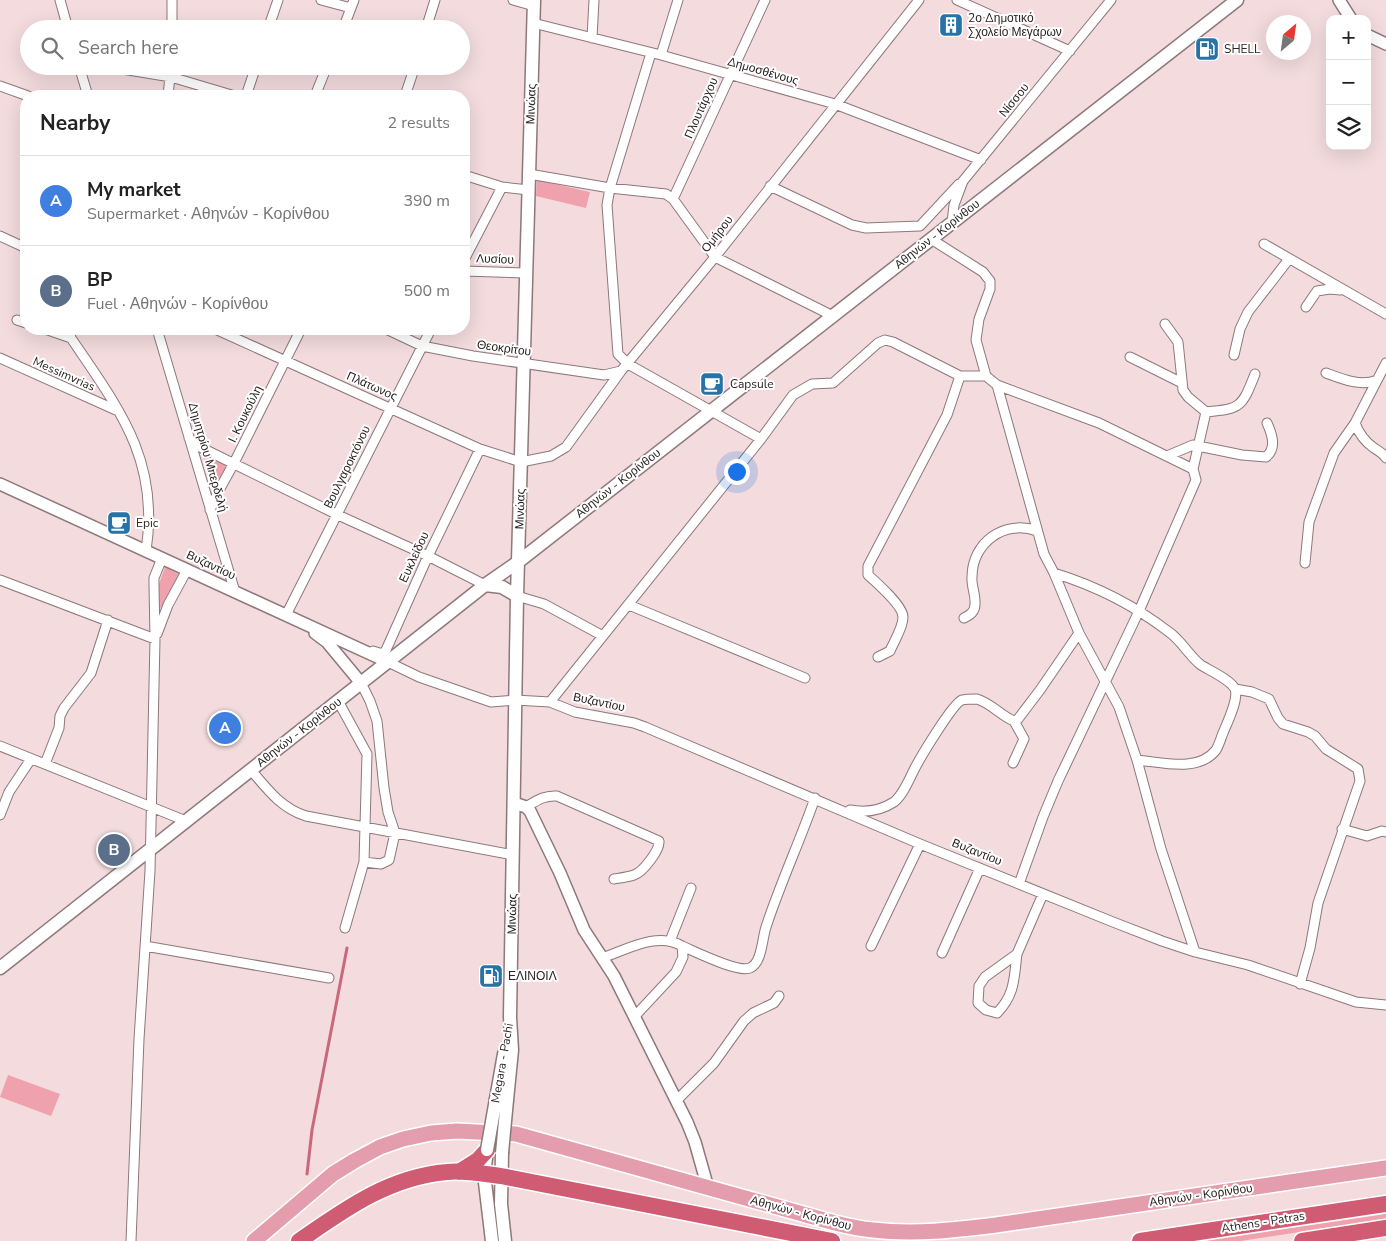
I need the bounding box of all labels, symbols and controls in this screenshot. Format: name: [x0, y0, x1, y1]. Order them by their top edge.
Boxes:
place label: 2ο Δημοτικό Σχολείο Μεγάρων: [968, 10, 1062, 40]
building icon: 2ο Δημοτικό Σχολείο Μεγάρων: [938, 12, 964, 38]
north arrow: [1266, 15, 1311, 60]
map controls: [1326, 15, 1371, 150]
button: +: [1326, 15, 1371, 60]
search box: [20, 20, 470, 75]
icon: search: [38, 34, 66, 62]
text: Search here: [78, 35, 179, 61]
fuel station icon: SHELL: [1194, 36, 1220, 62]
place label: SHELL: [1224, 41, 1261, 57]
street label: Δημοσθένους: [726, 53, 801, 89]
button: −: [1326, 60, 1371, 105]
street label: Πλουτάρχου: [680, 75, 722, 141]
street label: Νίσσου: [995, 80, 1033, 120]
street label: Μινώας: [522, 83, 540, 125]
button: layers: [1326, 105, 1371, 150]
text: Nearby: [40, 109, 110, 137]
text: 2 results: [388, 112, 450, 134]
text: My market: [87, 177, 181, 203]
text: A: [50, 190, 62, 212]
text: 390 m: [403, 190, 450, 212]
street label: Αθηνών - Κορίνθου: [891, 196, 983, 272]
text: Supermarket · Αθηνών - Κορίνθου: [87, 203, 330, 225]
street label: Ομήρου: [698, 212, 736, 256]
street label: Λυσίου: [476, 250, 514, 268]
text: BP: [87, 267, 112, 293]
text: B: [50, 280, 62, 302]
text: 500 m: [403, 280, 450, 302]
text: Fuel · Αθηνών - Κορίνθου: [87, 293, 268, 315]
street label: Θεοκρίτου: [476, 336, 532, 360]
street label: Messimvrias: [30, 353, 98, 395]
street label: Πλάτωνος: [344, 368, 400, 404]
cafe icon: Capsule: [699, 371, 725, 397]
place label: Capsule: [730, 376, 774, 392]
street label: Ι. Κουκούλη: [224, 383, 266, 445]
street label: Δημητρίου Μπερδελή: [185, 400, 231, 514]
street label: Βουλγαροκτόνου: [320, 423, 374, 511]
street label: Αθηνών - Κορίνθου: [572, 445, 664, 521]
your location: [724, 459, 750, 485]
street label: Μινώας: [511, 488, 529, 530]
cafe icon: Epic: [106, 510, 132, 536]
place label: Epic: [136, 515, 159, 531]
street label: Ευκλείδου: [395, 529, 433, 585]
street label: Βυζαντίου: [184, 547, 238, 583]
street label: Βυζαντίου: [572, 689, 626, 715]
street label: Αθηνών - Κορίνθου: [253, 694, 345, 770]
pin: A: [209, 709, 241, 747]
pin: B: [98, 831, 130, 869]
street label: Βυζαντίου: [950, 835, 1004, 869]
street label: Μινώας: [504, 893, 520, 935]
fuel station icon: ΕΛΙΝΟΙΛ: [478, 963, 504, 989]
place label: ΕΛΙΝΟΙΛ: [508, 968, 557, 984]
street label: Megara - Pachi: [487, 1022, 517, 1104]
street label: Αθηνών - Κορίνθου: [1148, 1180, 1254, 1210]
street label: Αθηνών - Κορίνθου: [749, 1192, 853, 1234]
street label: Athens - Patras: [1220, 1207, 1306, 1236]

